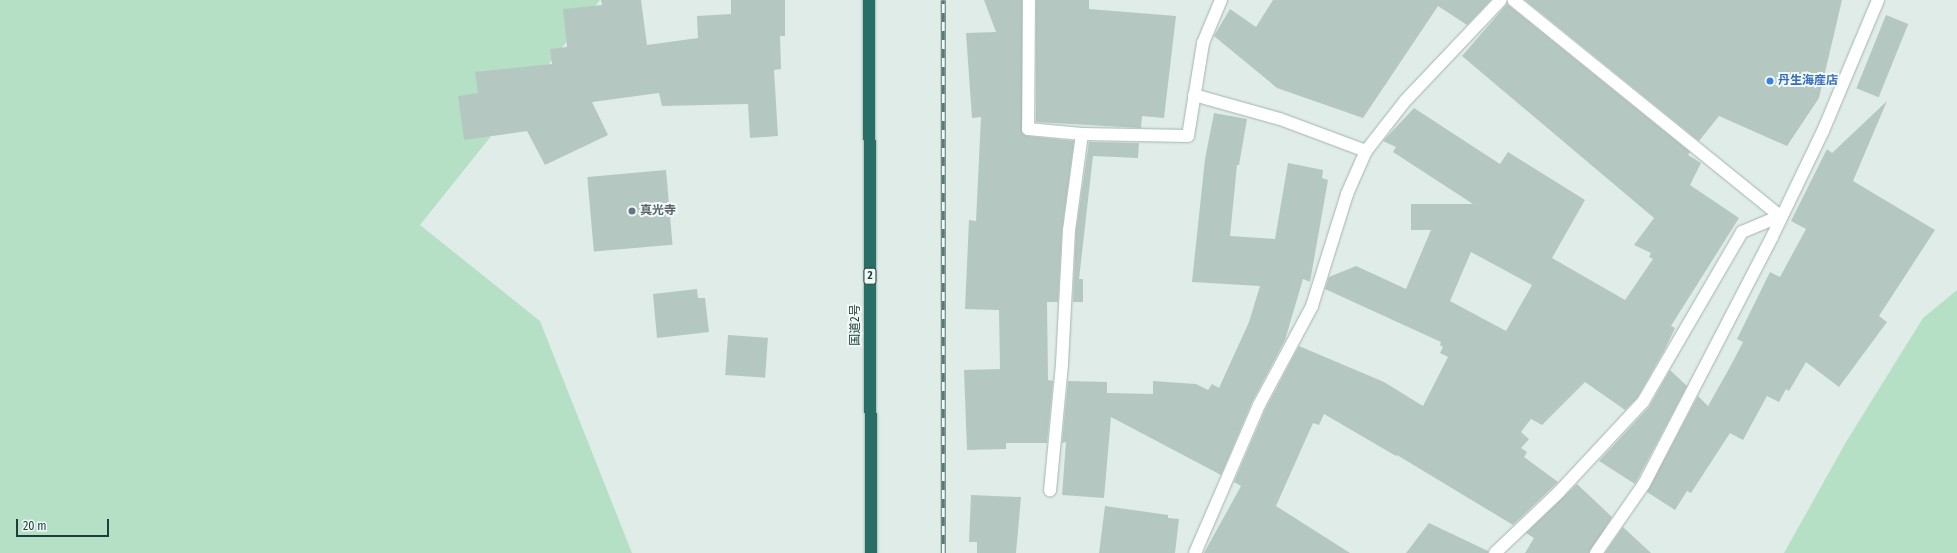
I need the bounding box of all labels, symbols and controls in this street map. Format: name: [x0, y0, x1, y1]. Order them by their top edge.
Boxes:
place label: 丹生海産店: [1778, 74, 1838, 88]
marker: 丹生海産店: [1765, 76, 1775, 86]
place label: 真光寺: [640, 204, 676, 218]
marker: 真光寺: [627, 206, 637, 216]
road number: 2: [863, 267, 877, 285]
street label: 国道2号: [849, 304, 863, 346]
scale bar: [18, 511, 111, 537]
text: 20 m: [23, 519, 47, 533]

